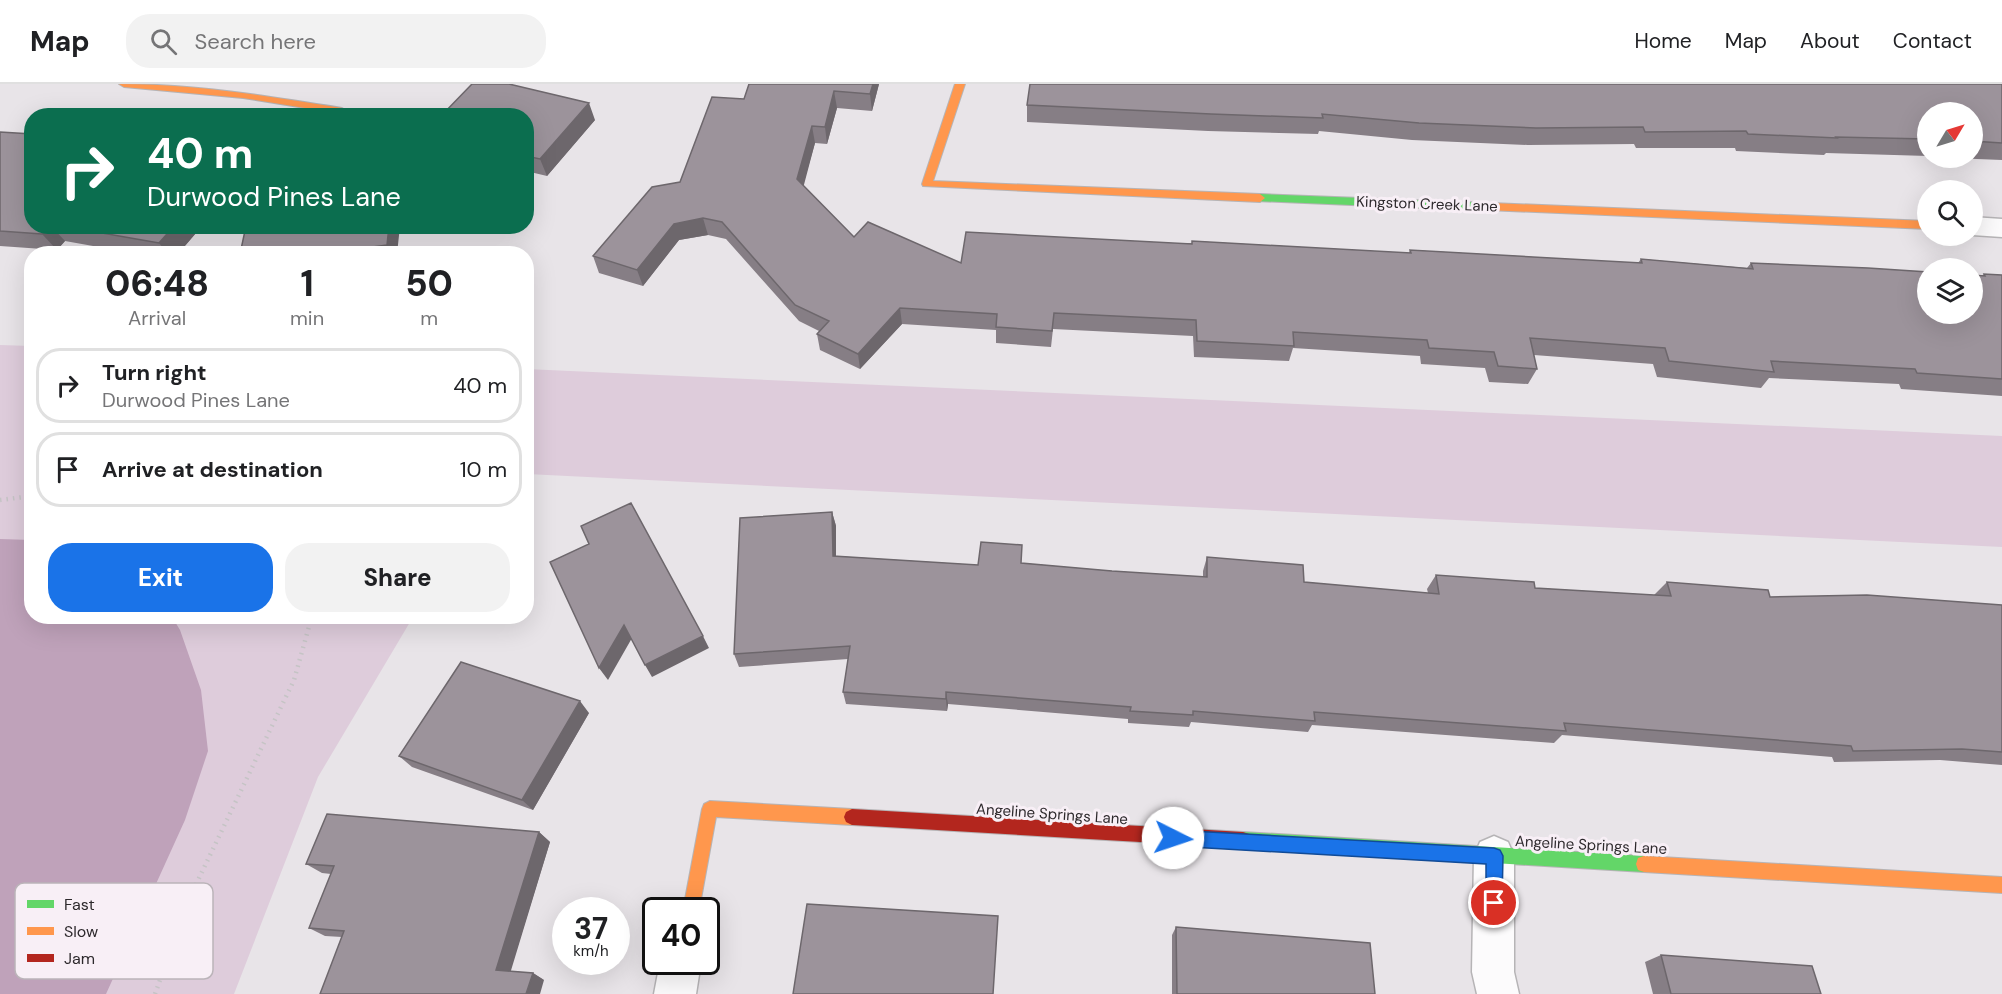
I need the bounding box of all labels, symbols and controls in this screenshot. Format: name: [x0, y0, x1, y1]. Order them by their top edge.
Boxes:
search box: [126, 14, 546, 68]
text: Map: [30, 23, 90, 60]
icon: search: [147, 25, 180, 58]
text: Search here: [195, 27, 316, 56]
text: Home: [1634, 27, 1692, 55]
text: Map: [1725, 27, 1767, 55]
text: About: [1800, 27, 1860, 55]
text: Contact: [1893, 27, 1972, 55]
north arrow: [1917, 102, 1983, 168]
map controls: [1917, 102, 1983, 324]
text: 40 m: [147, 126, 253, 181]
icon: right: [48, 132, 126, 210]
text: Durwood Pines Lane: [147, 179, 401, 214]
button: search: [1917, 180, 1983, 246]
street label: Kingston Creek Lane: [1356, 192, 1498, 216]
button: layers: [1917, 258, 1983, 324]
text: 06:48: [105, 260, 209, 307]
text: 1: [300, 260, 314, 307]
text: 50: [405, 260, 453, 307]
text: Arrival: [128, 305, 186, 331]
text: min: [290, 305, 324, 331]
text: m: [420, 305, 438, 331]
text: Turn right: [102, 358, 207, 387]
icon: right: [51, 369, 84, 402]
text: 40 m: [453, 371, 507, 400]
text: Durwood Pines Lane: [102, 387, 290, 413]
icon: arrive: [51, 453, 84, 486]
text: Arrive at destination: [102, 455, 323, 484]
text: 10 m: [460, 455, 507, 484]
button: Exit: [48, 543, 273, 612]
button: Share: [285, 543, 510, 612]
street label: Angeline Springs Lane: [975, 799, 1129, 829]
position arrow: [1141, 806, 1205, 870]
street label: Angeline Springs Lane: [1514, 831, 1668, 859]
pin: [1468, 877, 1519, 928]
legend: [15, 883, 213, 979]
icon: arrive: [1477, 886, 1510, 919]
text: Fast: [64, 894, 95, 915]
speed limit sign: 40: [642, 897, 720, 975]
text: 37: [574, 909, 608, 948]
text: Slow: [64, 921, 98, 942]
text: km/h: [573, 941, 609, 961]
text: Jam: [64, 948, 95, 969]

